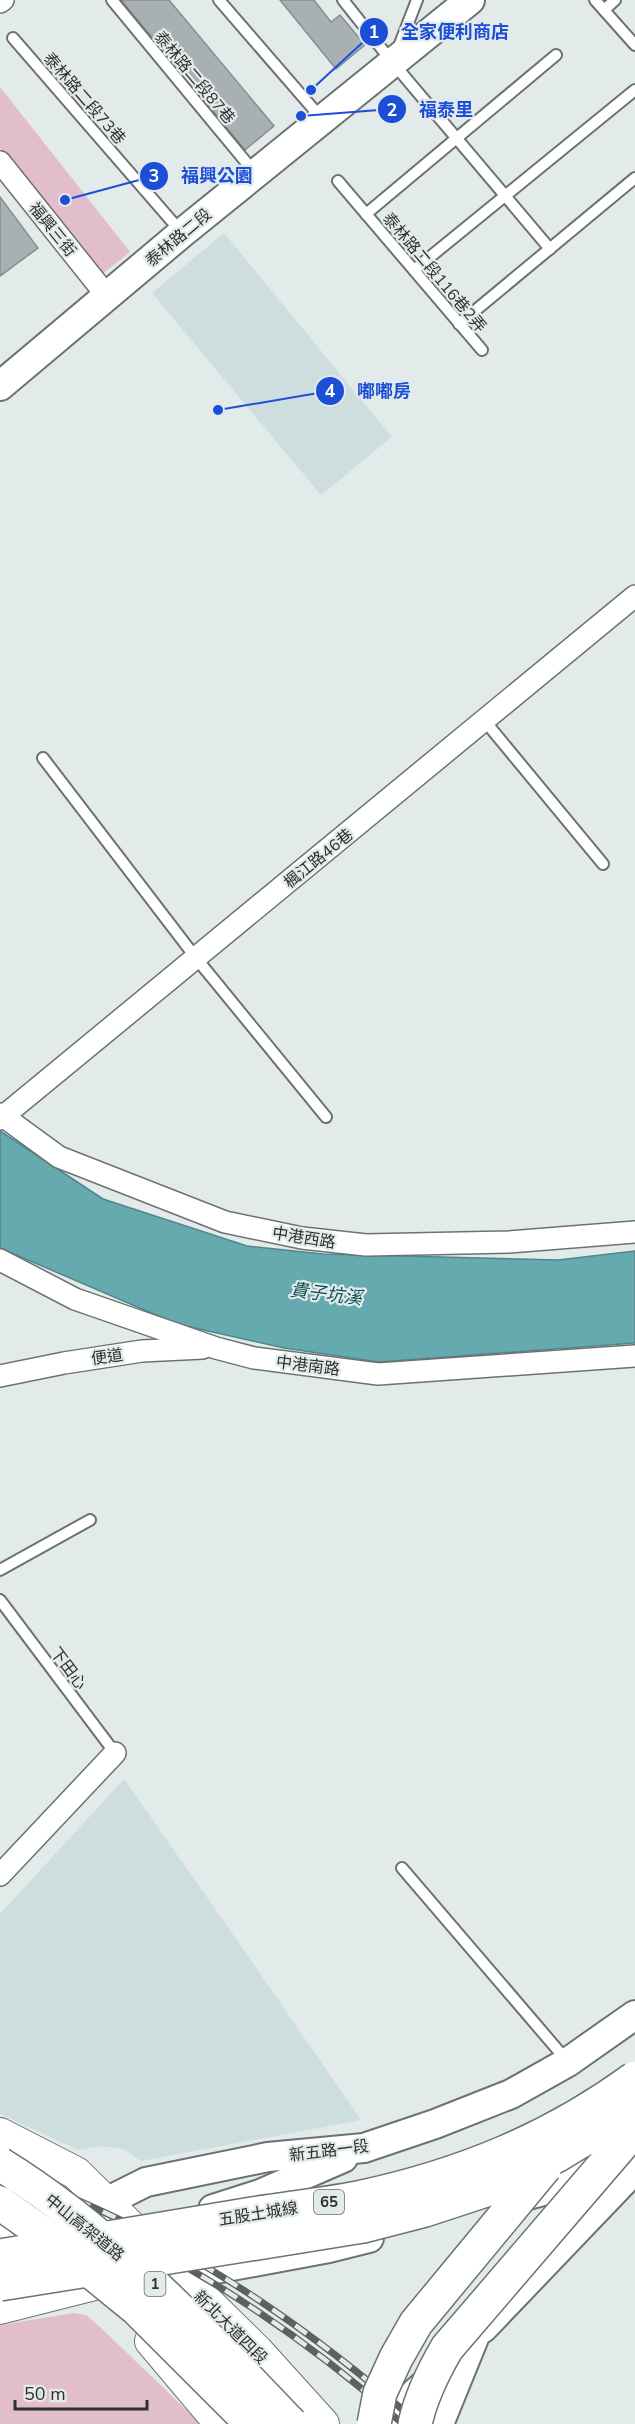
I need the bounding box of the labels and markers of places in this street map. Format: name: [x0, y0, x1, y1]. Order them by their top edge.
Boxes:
callout: 全家便利商店: [359, 14, 521, 50]
callout: 福泰里: [377, 91, 485, 127]
callout: 福興公園: [139, 158, 265, 194]
callout: 嘟嘟房: [315, 373, 423, 409]

